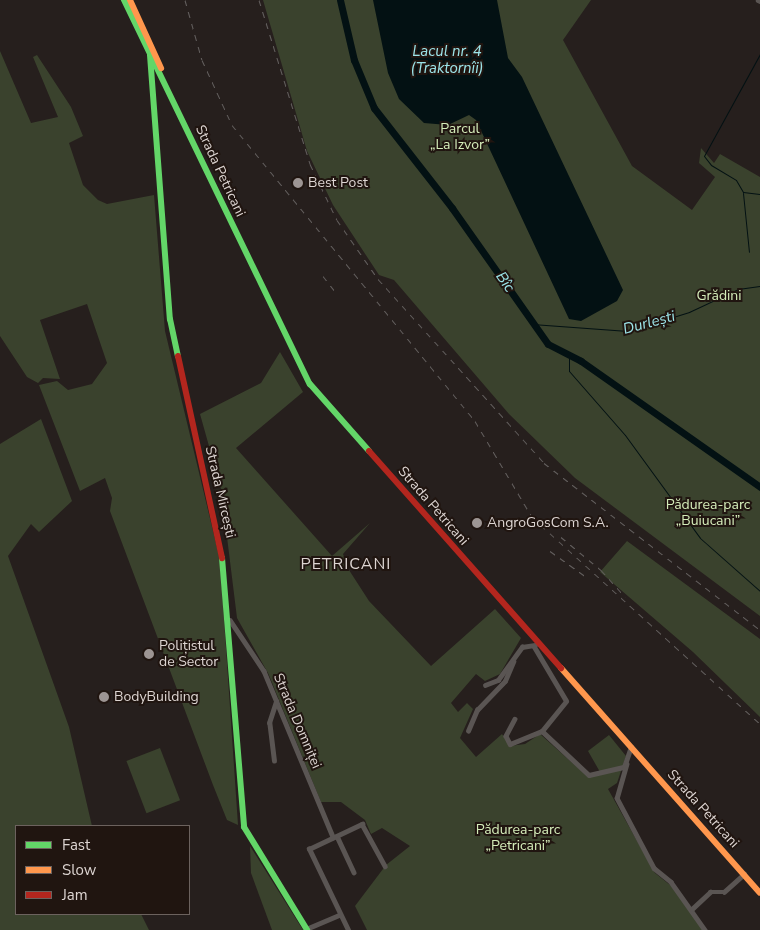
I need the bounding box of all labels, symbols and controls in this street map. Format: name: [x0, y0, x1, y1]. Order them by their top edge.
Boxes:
water label: Lacul nr. 4 (Traktornîi): [410, 42, 484, 77]
park label: Parcul „La Izvor”: [430, 121, 490, 154]
street label: Strada Petricani: [191, 122, 249, 220]
place label: Best Post: [308, 175, 368, 191]
marker: Best Post: [292, 177, 304, 189]
water label: Bîc: [492, 268, 518, 296]
park label: Grădini: [696, 288, 742, 304]
water label: Durlești: [621, 307, 677, 339]
street label: Strada Mircești: [201, 444, 239, 540]
street label: Strada Petricani: [394, 463, 472, 549]
park label: Pădurea-parc „Buiucani”: [666, 497, 750, 530]
place label: AngroGosCom S.A.: [487, 515, 609, 531]
marker: AngroGosCom S.A.: [471, 517, 483, 529]
district label: PETRICANI: [299, 554, 393, 574]
place label: Polițistul de Sector: [159, 638, 218, 670]
marker: Polițistul de Sector: [143, 648, 155, 660]
street label: Strada Domniței: [269, 671, 325, 771]
place label: BodyBuilding: [114, 689, 199, 705]
marker: BodyBuilding: [98, 691, 110, 703]
street label: Strada Petricani: [664, 767, 742, 851]
park label: Pădurea-parc „Petricani”: [476, 822, 560, 854]
legend: [15, 825, 190, 915]
text: Fast: [62, 835, 90, 855]
text: Slow: [62, 860, 96, 880]
text: Jam: [62, 885, 88, 905]

